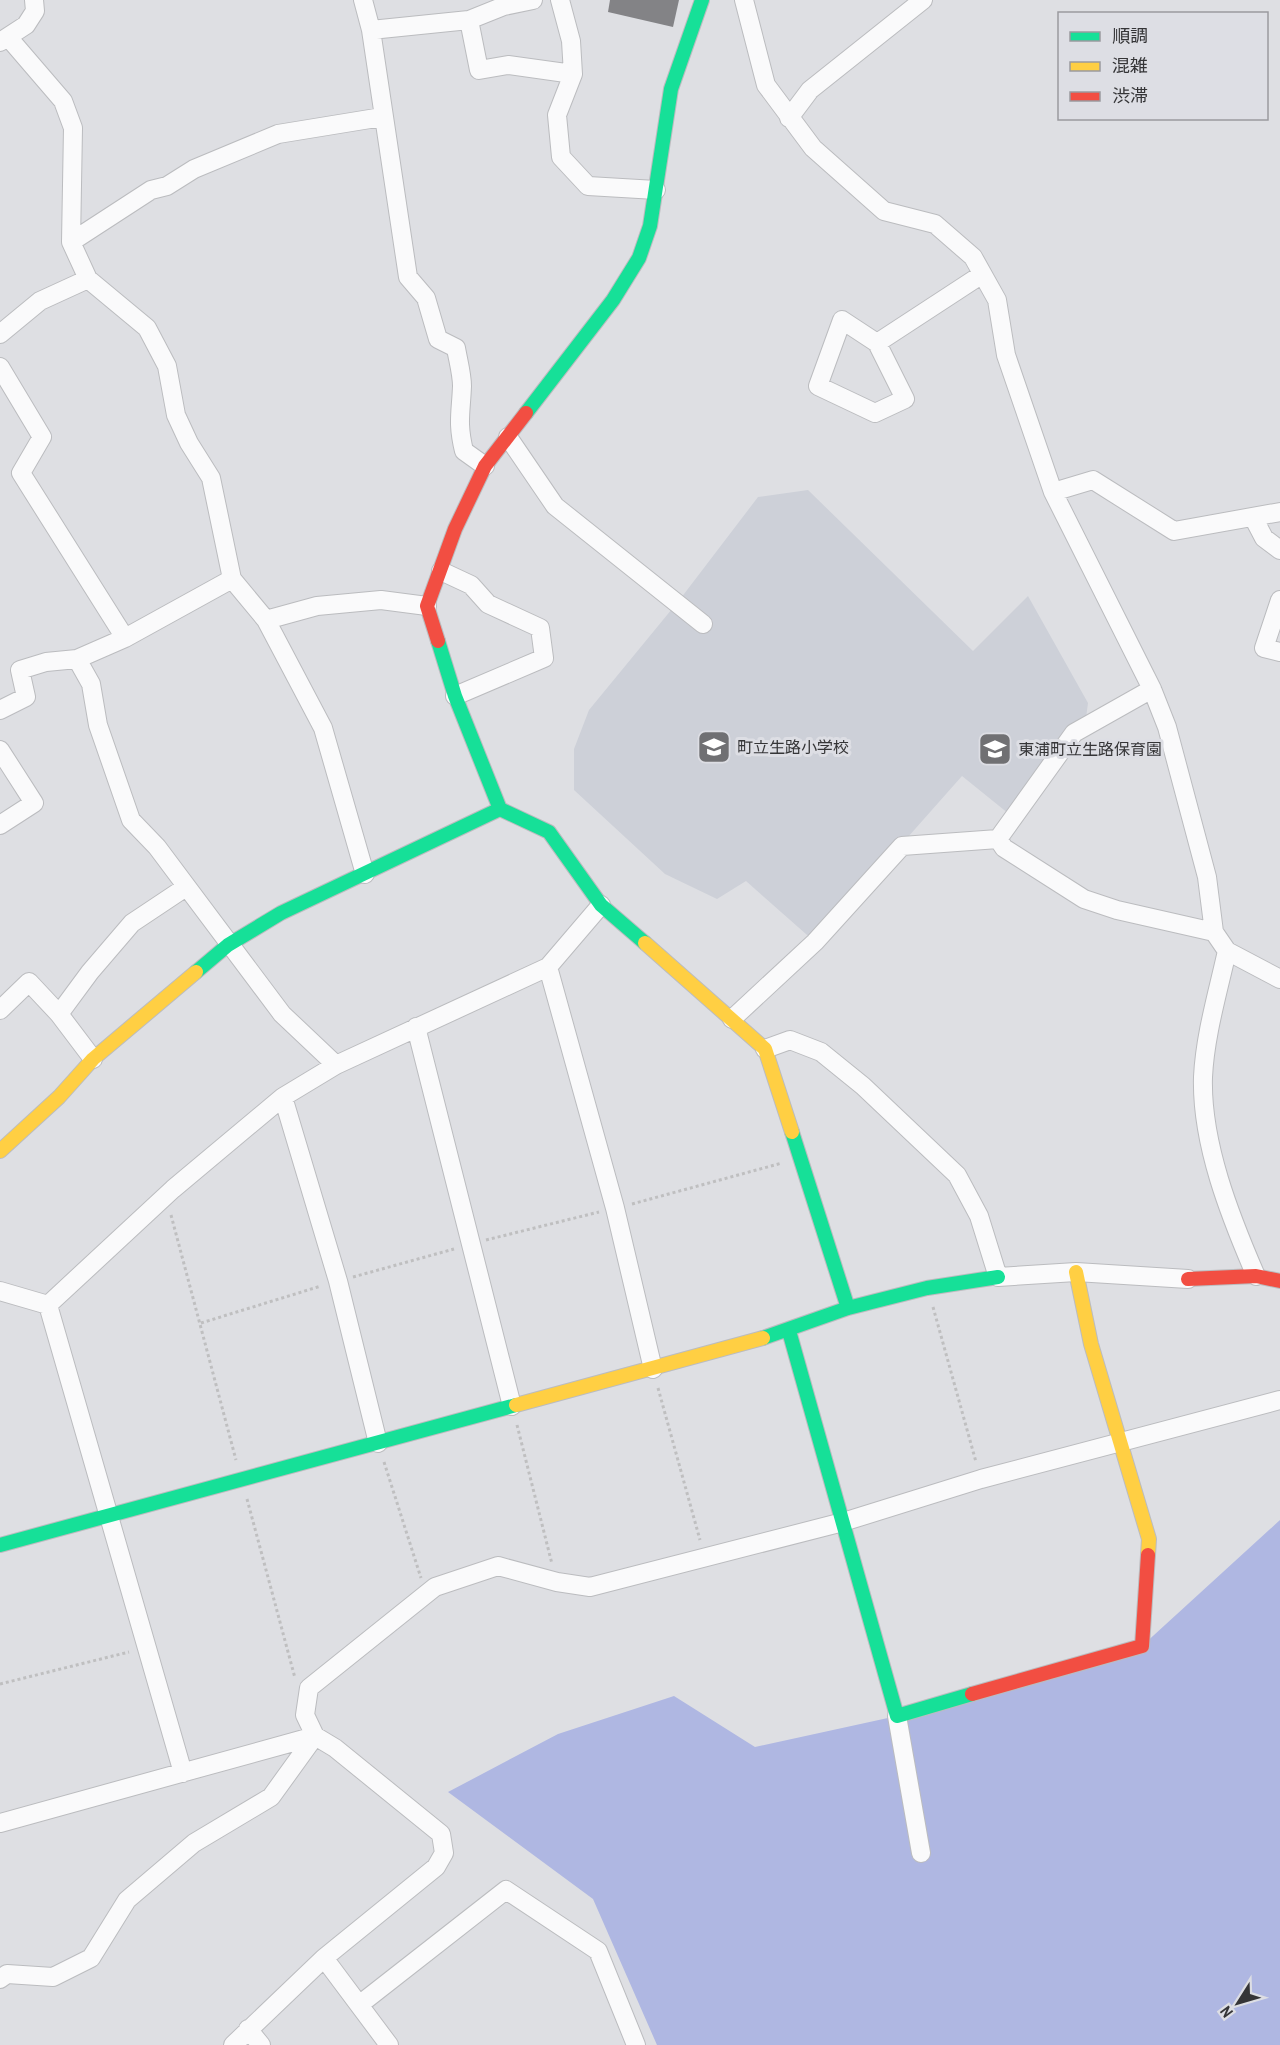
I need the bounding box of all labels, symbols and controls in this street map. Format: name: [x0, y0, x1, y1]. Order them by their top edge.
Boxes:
legend: [1058, 12, 1268, 120]
text: 順調: [1112, 23, 1148, 48]
text: 混雑: [1112, 53, 1148, 78]
text: 渋滞: [1112, 83, 1148, 108]
school or university icon: 町立生路小学校: [696, 729, 732, 765]
school or university icon: 東浦町立生路保育園: [977, 731, 1013, 767]
place label: 町立生路小学校: [737, 736, 849, 758]
place label: 東浦町立生路保育園: [1018, 738, 1162, 760]
north arrow: [1208, 1973, 1268, 2033]
text: N: [1214, 2002, 1238, 2022]

